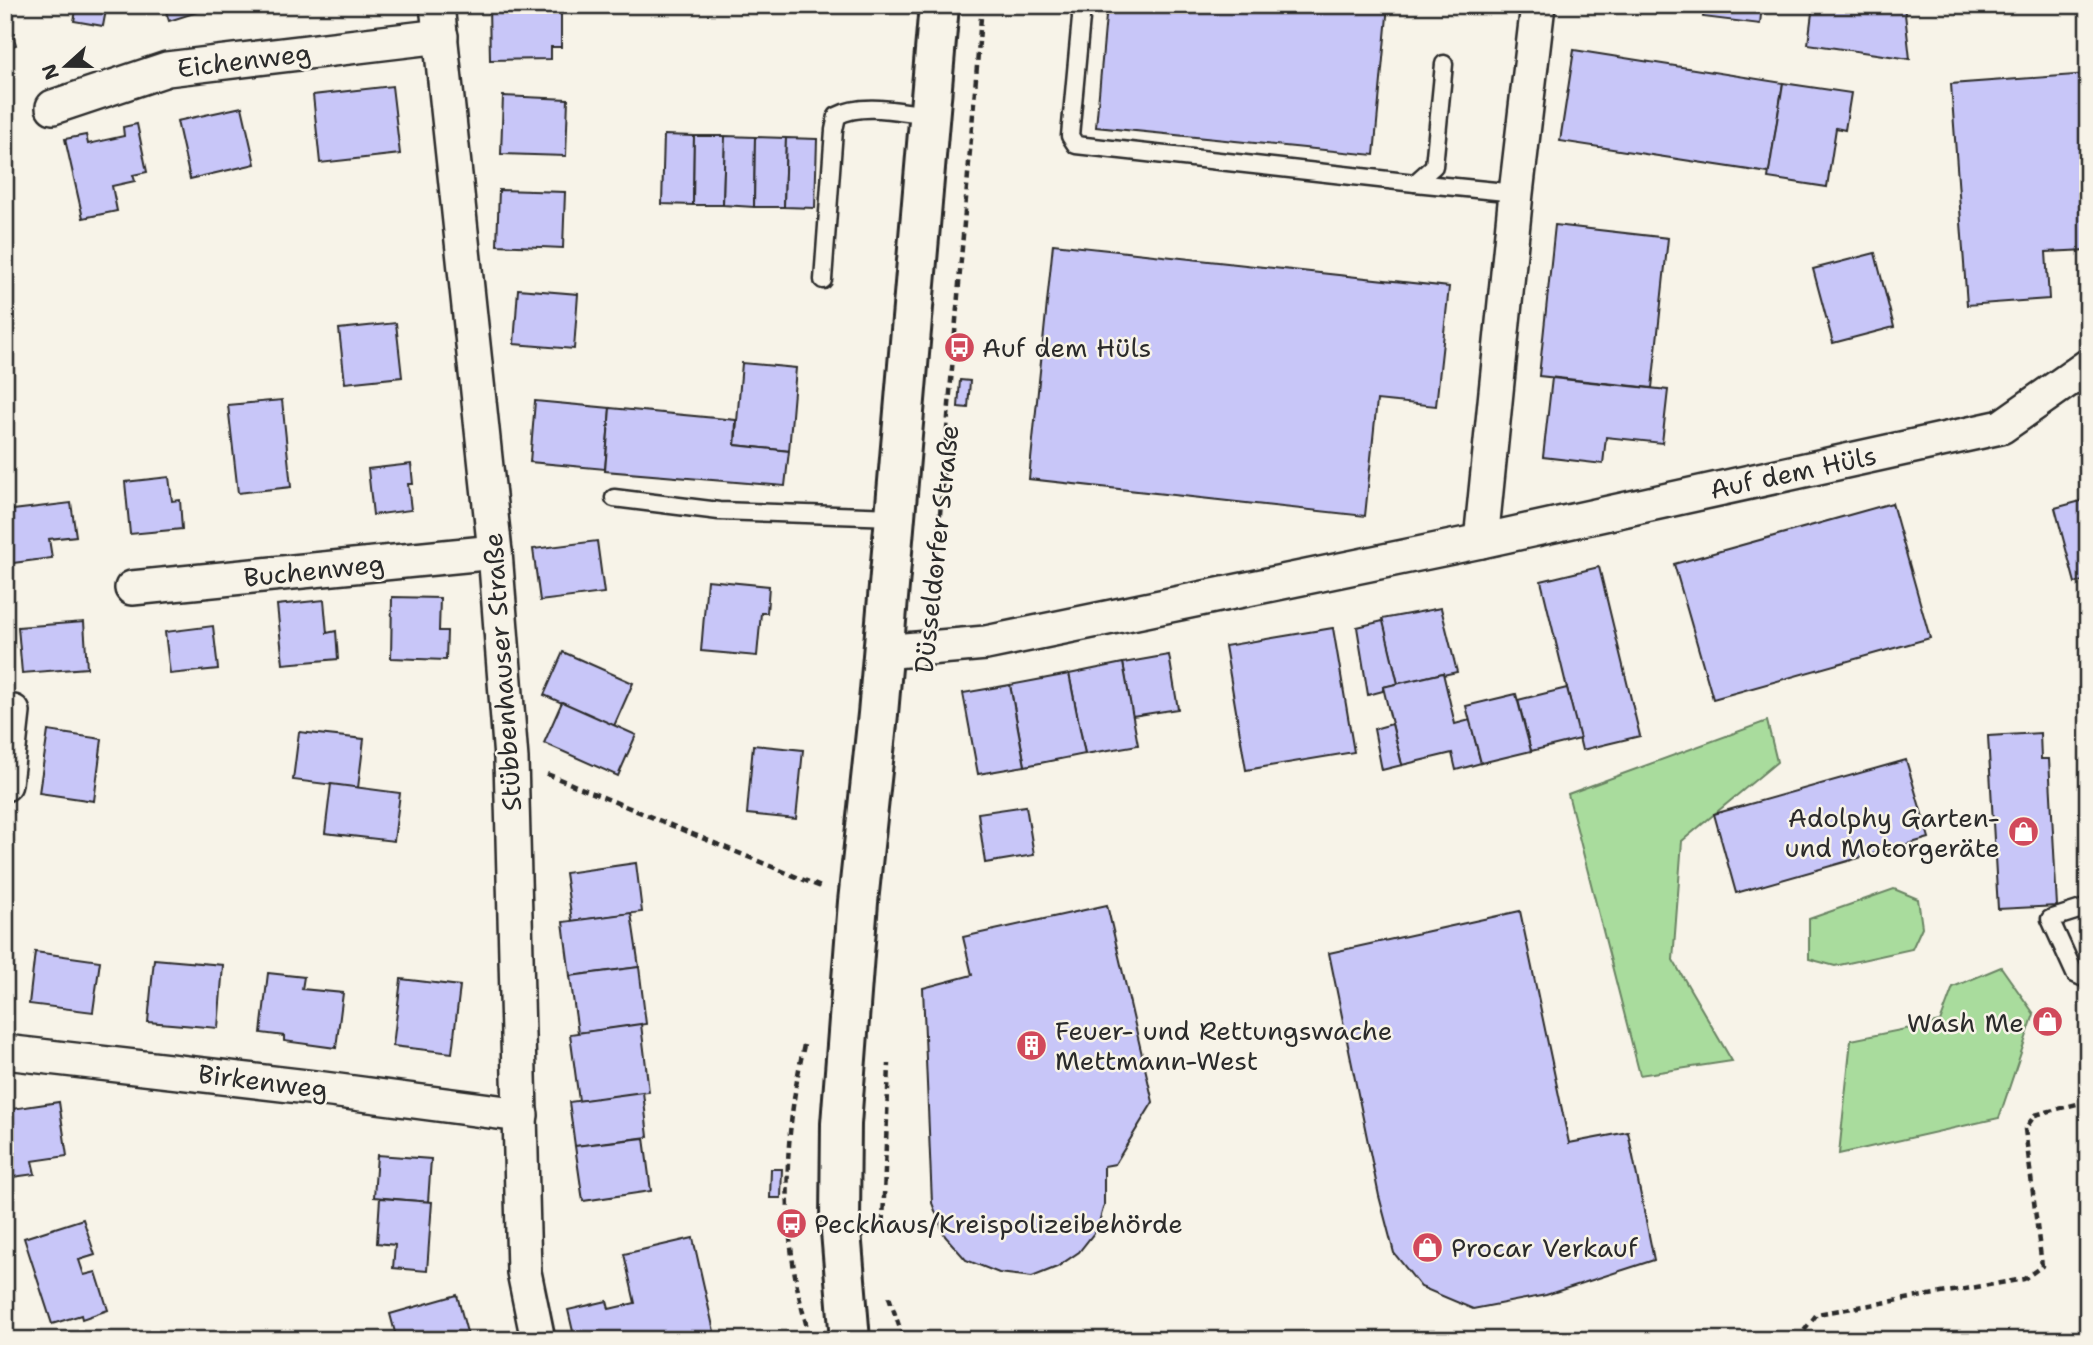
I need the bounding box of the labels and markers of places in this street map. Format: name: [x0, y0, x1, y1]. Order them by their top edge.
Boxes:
bus stop icon: Auf dem Hüls: [942, 330, 976, 364]
place label: Auf dem Hüls: [982, 330, 1151, 365]
place label: Adolphy Garten- und Motorgeräte: [1784, 800, 2000, 865]
shop icon: Adolphy Garten- und Motorgeräte: [2006, 815, 2040, 849]
place label: Wash Me: [1907, 1005, 2024, 1040]
shop icon: Wash Me: [2030, 1005, 2064, 1039]
place label: Feuer- und Rettungswache Mettmann-West: [1055, 1013, 1392, 1078]
building icon: Feuer- und Rettungswache Mettmann-West: [1015, 1028, 1049, 1062]
bus stop icon: Peckhaus/Kreispolizeibehörde: [774, 1206, 808, 1240]
place label: Peckhaus/Kreispolizeibehörde: [814, 1206, 1183, 1241]
shop icon: Procar Verkauf: [1411, 1230, 1445, 1264]
place label: Procar Verkauf: [1451, 1230, 1638, 1265]

